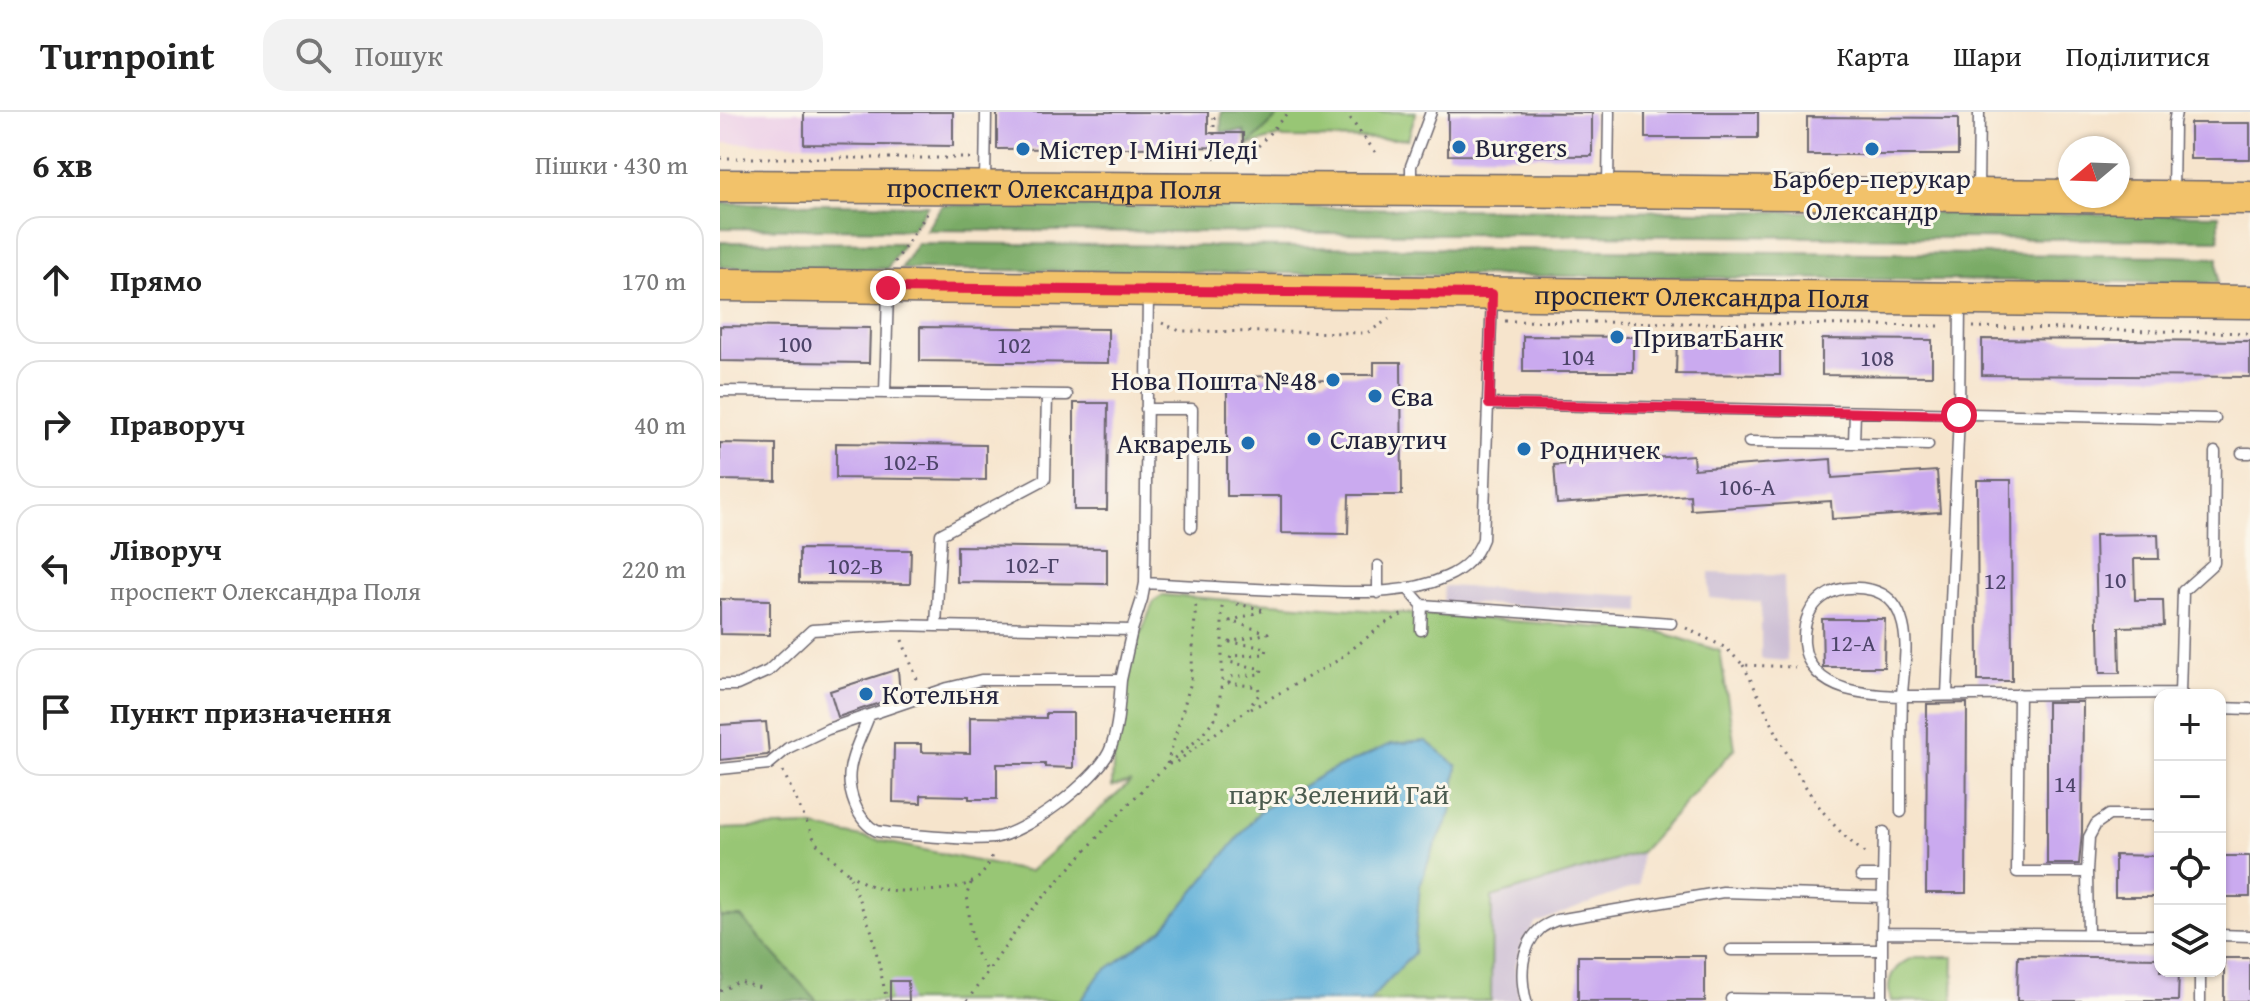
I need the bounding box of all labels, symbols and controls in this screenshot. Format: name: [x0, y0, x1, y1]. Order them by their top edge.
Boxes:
search box: [263, 19, 823, 91]
text: Turnpoint: [40, 27, 215, 83]
icon: search: [291, 33, 335, 77]
text: Пошук: [355, 33, 443, 77]
text: Карта: [1837, 35, 1909, 76]
text: Шари: [1953, 35, 2022, 76]
text: Поділитися: [2066, 35, 2210, 76]
place label: Burgers: [1475, 126, 1567, 167]
place label: Містер І Міні Леді: [1039, 128, 1258, 169]
north arrow: [2058, 136, 2130, 208]
marker: Burgers: [1450, 138, 1468, 156]
text: 6 хв: [32, 140, 93, 189]
marker: Містер І Міні Леді: [1014, 140, 1032, 158]
marker: Барбер-перукар Олександр: [1863, 140, 1881, 158]
text: Пішки · 430 m: [535, 145, 688, 184]
place label: Барбер-перукар Олександр: [1773, 157, 1971, 230]
street label: проспект Олександра Поля: [886, 166, 1222, 209]
icon: ahead: [34, 258, 78, 302]
text: Прямо: [110, 258, 202, 302]
text: 170 m: [621, 261, 686, 300]
route end: [870, 270, 906, 306]
street label: проспект Олександра Поля: [1534, 273, 1870, 318]
place label: ПриватБанк: [1633, 316, 1784, 357]
house number: 100: [778, 326, 812, 361]
house number: 102: [997, 327, 1031, 362]
marker: ПриватБанк: [1608, 328, 1626, 346]
house number: 104: [1561, 339, 1595, 374]
house number: 108: [1860, 340, 1894, 375]
place label: Нова Пошта №48: [1111, 359, 1317, 400]
marker: Нова Пошта №48: [1324, 371, 1342, 389]
place label: Єва: [1391, 375, 1434, 416]
marker: Єва: [1366, 387, 1384, 405]
route start: [1941, 397, 1977, 433]
icon: right: [34, 402, 78, 446]
text: Праворуч: [110, 402, 245, 446]
text: 40 m: [634, 405, 686, 444]
place label: Славутич: [1330, 418, 1447, 459]
place label: Акварель: [1117, 422, 1232, 463]
place label: Родничек: [1540, 428, 1661, 469]
marker: Славутич: [1305, 430, 1323, 448]
marker: Акварель: [1239, 434, 1257, 452]
marker: Родничек: [1515, 440, 1533, 458]
house number: 102-Б: [883, 444, 939, 479]
house number: 106-А: [1718, 469, 1776, 504]
text: Ліворуч: [110, 527, 222, 571]
icon: left: [34, 546, 78, 590]
house number: 102-Г: [1005, 547, 1060, 582]
house number: 102-В: [827, 548, 883, 583]
text: 220 m: [621, 549, 686, 588]
house number: 10: [2103, 562, 2127, 597]
house number: 12: [1983, 563, 2007, 598]
text: проспект Олександра Поля: [110, 571, 421, 610]
house number: 12-А: [1830, 625, 1876, 660]
place label: Котельня: [882, 673, 999, 714]
marker: Котельня: [857, 685, 875, 703]
map controls: [2154, 689, 2226, 977]
button: +: [2154, 689, 2226, 761]
icon: arrive: [34, 690, 78, 734]
text: Пункт призначення: [110, 690, 391, 734]
button: −: [2154, 761, 2226, 833]
house number: 14: [2053, 766, 2077, 801]
park label: парк Зелений Гай: [1229, 773, 1449, 814]
button: locate: [2154, 833, 2226, 905]
button: layers: [2154, 905, 2226, 977]

